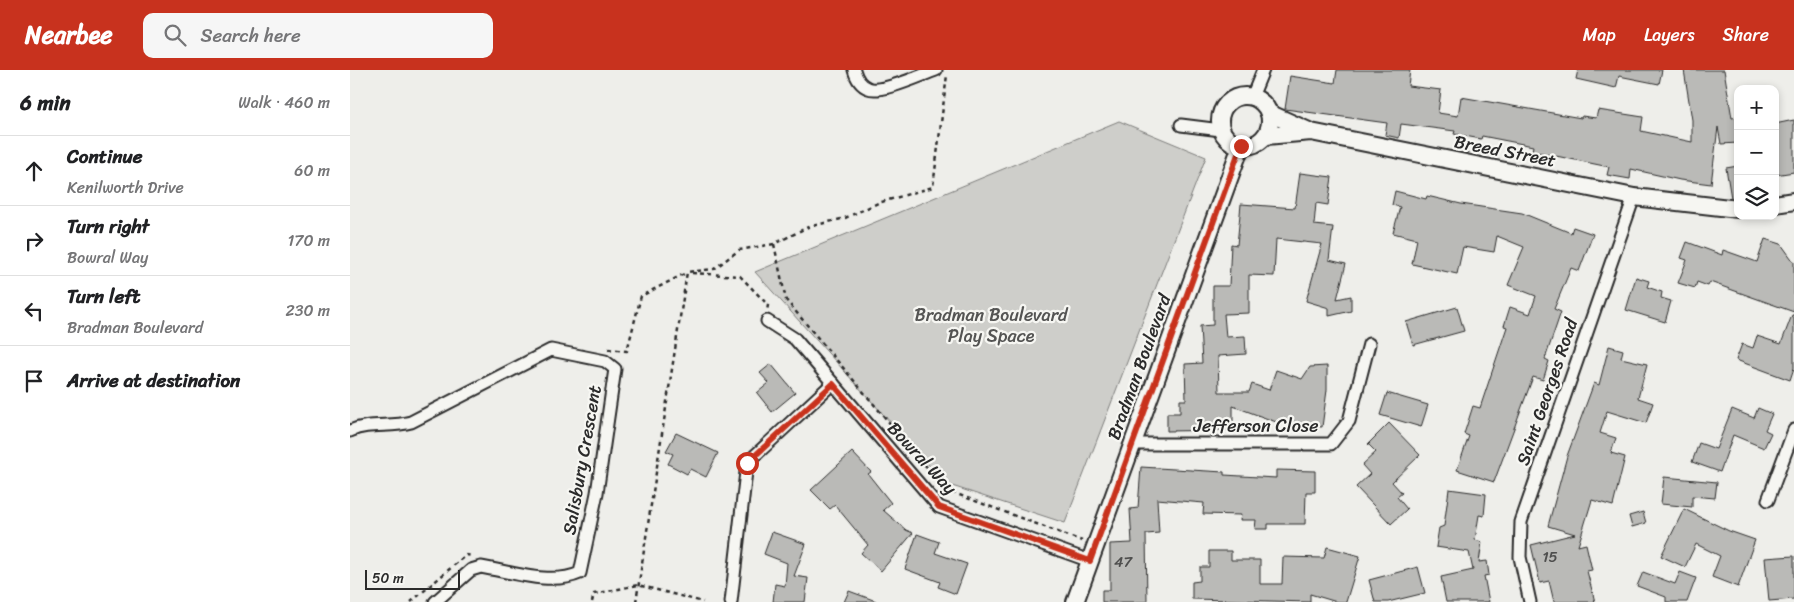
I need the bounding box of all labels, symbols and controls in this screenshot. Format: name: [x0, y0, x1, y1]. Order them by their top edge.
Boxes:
search box: [143, 13, 493, 58]
text: Nearbee: [25, 14, 113, 56]
text: Search here: [201, 19, 301, 52]
text: Map: [1583, 19, 1616, 51]
text: Layers: [1644, 19, 1695, 51]
text: Share: [1723, 19, 1769, 51]
icon: search: [161, 21, 189, 49]
text: 6 min: [20, 84, 71, 122]
map controls: [1734, 85, 1779, 220]
button: +: [1734, 85, 1779, 130]
text: Walk · 460 m: [238, 88, 330, 117]
street label: Breed Street: [1451, 125, 1559, 177]
button: −: [1734, 130, 1779, 175]
route end: [1230, 135, 1253, 158]
text: Continue: [67, 140, 143, 173]
text: 60 m: [294, 156, 330, 185]
icon: ahead: [20, 157, 48, 185]
text: Kenilworth Drive: [67, 173, 184, 202]
button: layers: [1734, 175, 1779, 220]
text: Turn right: [67, 210, 149, 243]
text: 170 m: [287, 226, 330, 255]
icon: right: [20, 227, 48, 255]
text: Bowral Way: [67, 243, 148, 272]
text: Turn left: [67, 280, 140, 313]
street label: Bradman Boulevard: [1098, 288, 1181, 444]
text: 230 m: [285, 296, 330, 325]
icon: left: [20, 297, 48, 325]
park label: Bradman Boulevard Play Space: [914, 299, 1069, 352]
text: Bradman Boulevard: [67, 313, 203, 342]
street label: Saint Georges Road: [1507, 313, 1588, 470]
text: Arrive at destination: [67, 364, 240, 397]
icon: arrive: [20, 367, 48, 395]
street label: Salisbury Crescent: [553, 383, 611, 537]
street label: Jefferson Close: [1193, 410, 1318, 442]
street label: Bowral Way: [879, 414, 965, 503]
route start: [736, 452, 759, 475]
house number: 15: [1542, 544, 1558, 570]
house number: 47: [1114, 549, 1133, 575]
text: 50 m: [372, 566, 404, 591]
scale bar: [365, 567, 460, 590]

